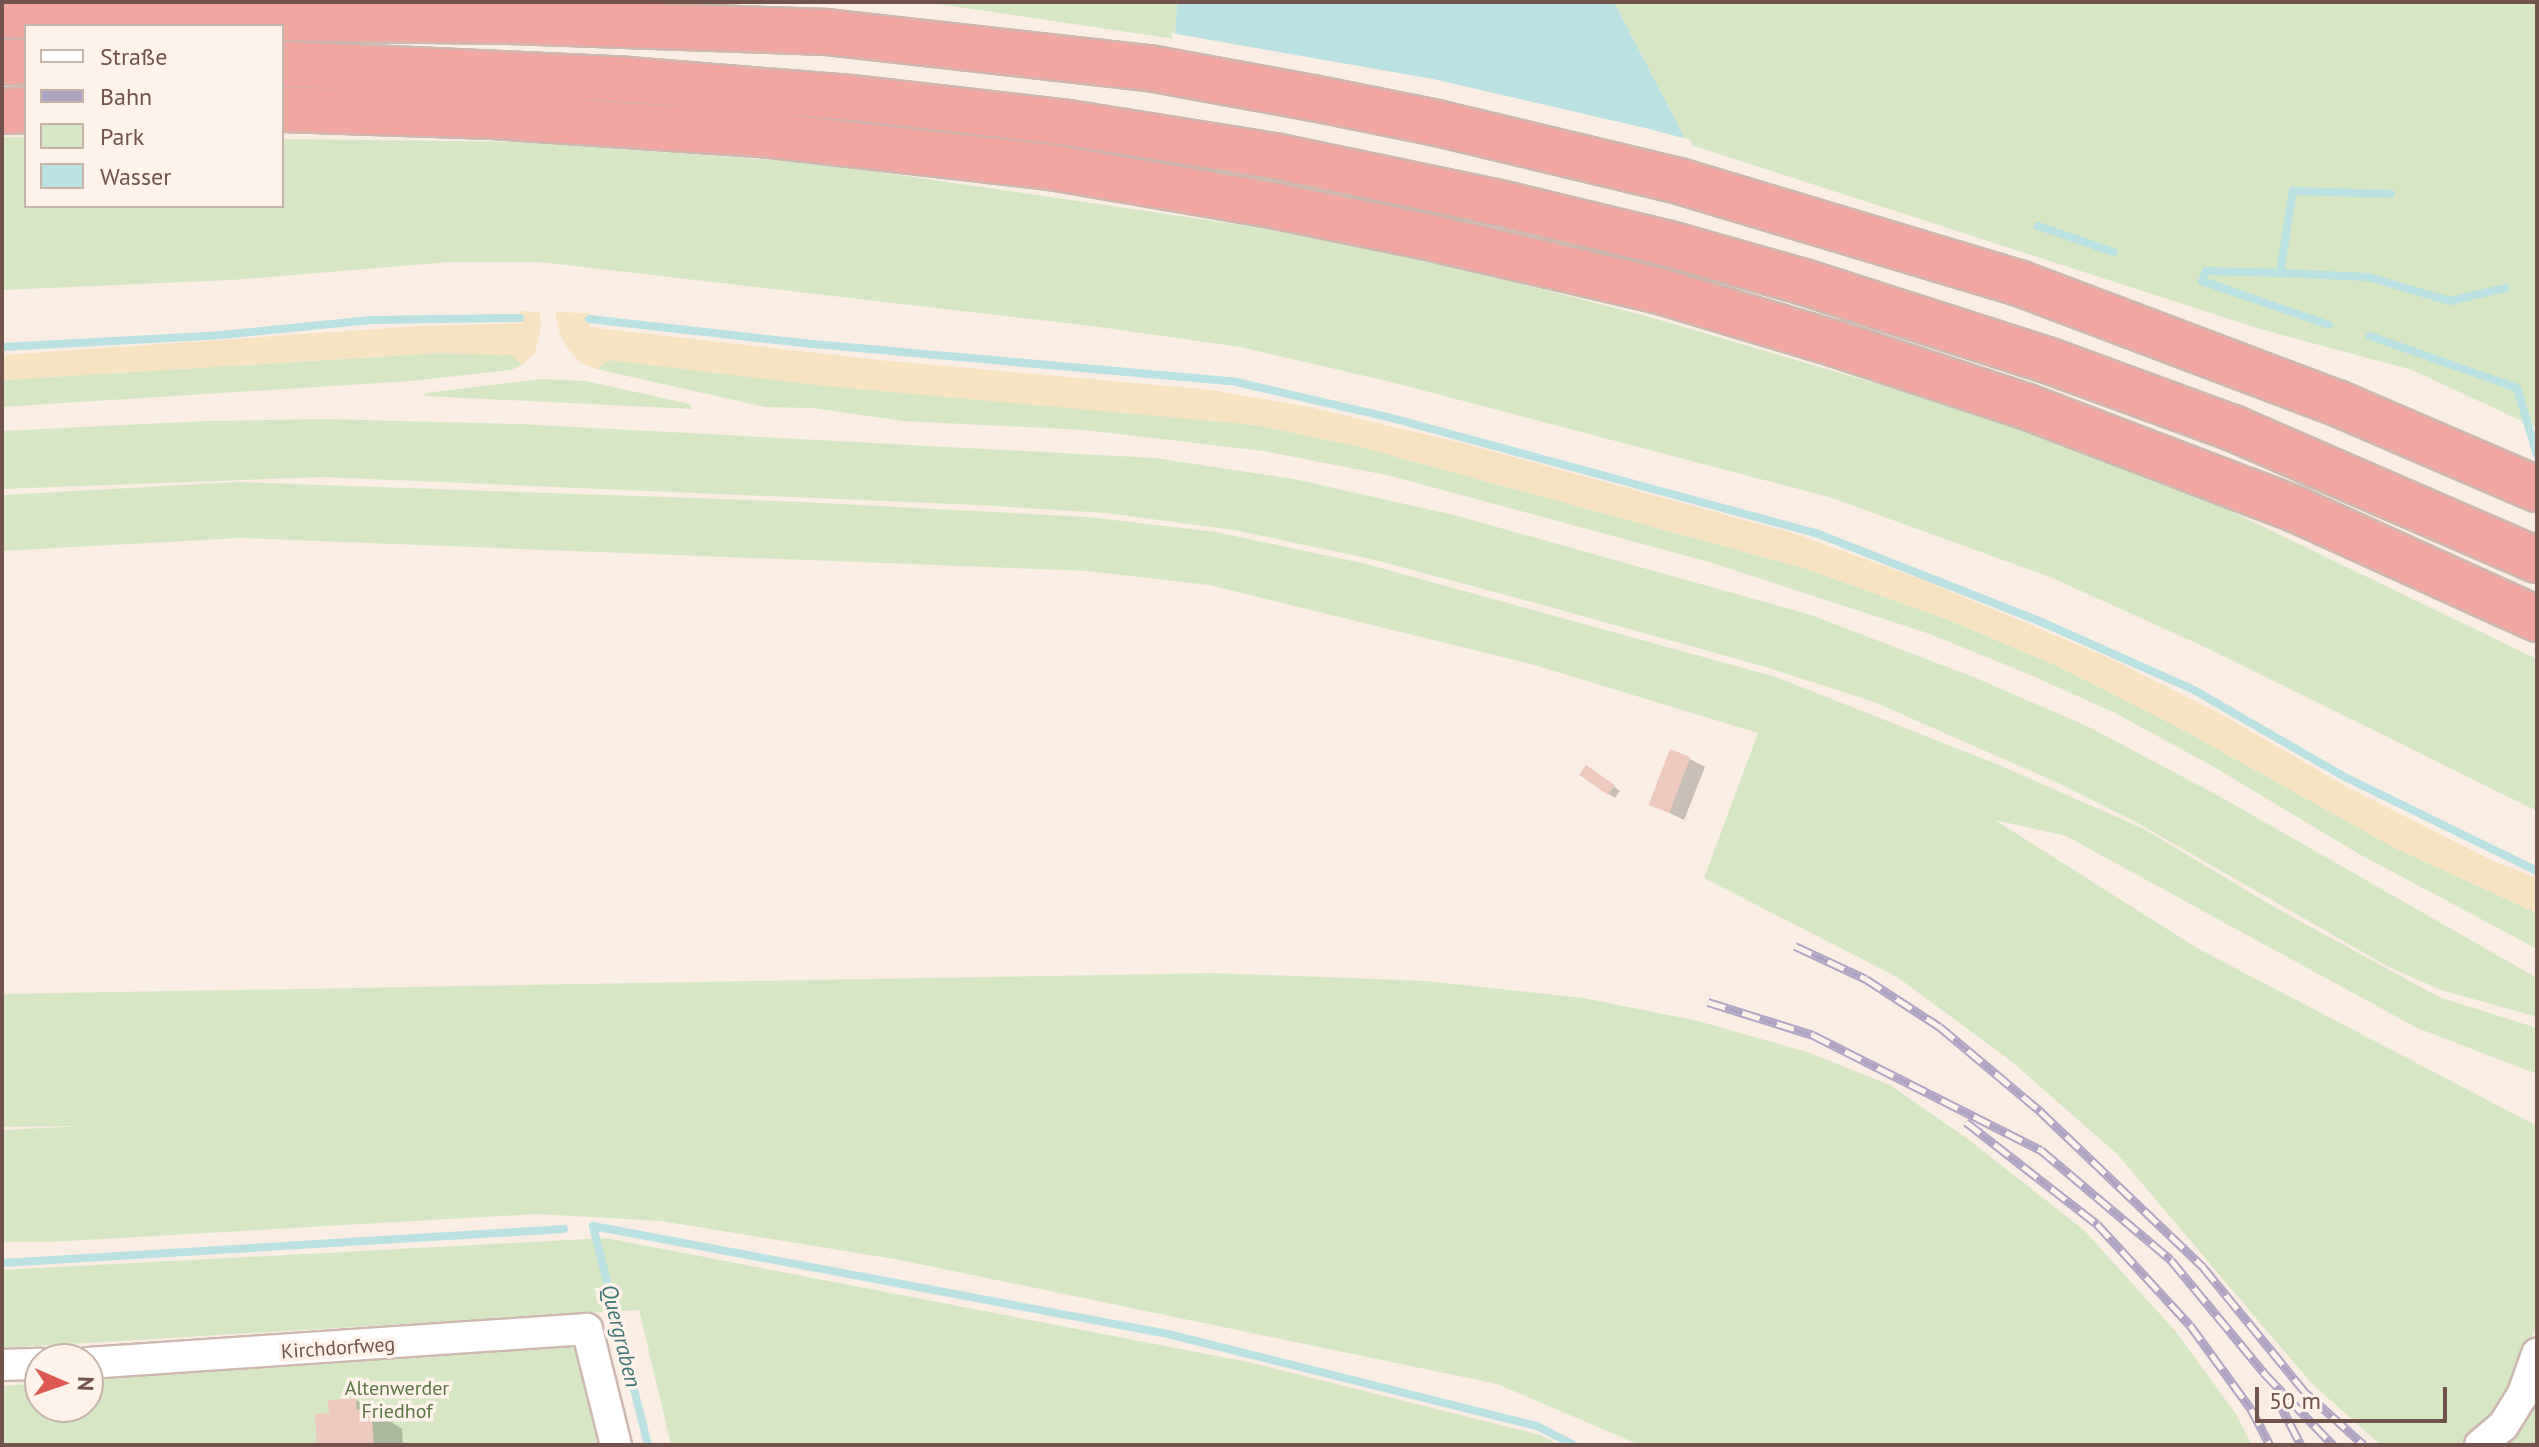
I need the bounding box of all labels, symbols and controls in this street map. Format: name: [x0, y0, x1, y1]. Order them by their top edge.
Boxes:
legend: [24, 24, 284, 208]
text: Straße: [100, 41, 167, 72]
text: Bahn: [100, 81, 152, 112]
text: Park: [100, 121, 144, 152]
text: Wasser: [100, 161, 171, 192]
water label: Quergraben: [595, 1282, 647, 1390]
street label: Kirchdorfweg: [280, 1332, 396, 1364]
north arrow: [24, 1343, 104, 1423]
scale bar: [2259, 1371, 2451, 1421]
text: N: [72, 1376, 100, 1391]
park label: Altenwerder Friedhof: [345, 1377, 449, 1424]
text: 50 m: [2269, 1385, 2321, 1416]

